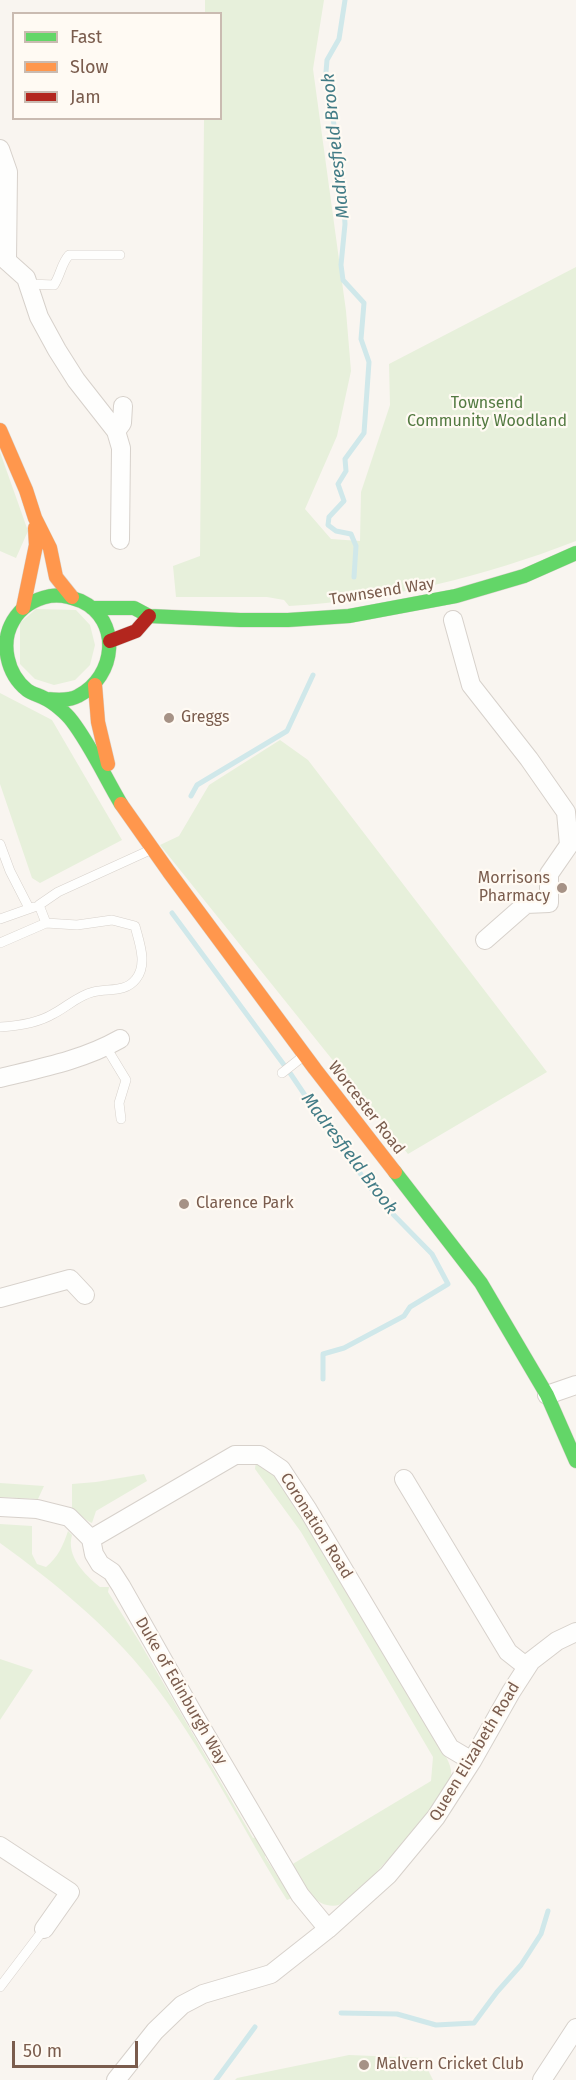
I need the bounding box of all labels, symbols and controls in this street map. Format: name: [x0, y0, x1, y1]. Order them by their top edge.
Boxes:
legend: [12, 12, 222, 120]
text: Fast: [70, 26, 102, 48]
text: Slow: [70, 56, 108, 78]
water label: Madresfield Brook: [318, 72, 354, 220]
text: Jam: [70, 86, 101, 108]
park label: Townsend Community Woodland: [407, 394, 567, 432]
street label: Townsend Way: [328, 574, 436, 610]
place label: Greggs: [181, 708, 230, 728]
marker: Greggs: [162, 711, 176, 725]
place label: Morrisons Pharmacy: [478, 869, 550, 907]
marker: Morrisons Pharmacy: [555, 881, 569, 895]
street label: Worcester Road: [324, 1057, 408, 1159]
water label: Madresfield Brook: [296, 1089, 402, 1219]
place label: Clarence Park: [196, 1194, 294, 1214]
marker: Clarence Park: [177, 1197, 191, 1211]
street label: Coronation Road: [276, 1470, 356, 1582]
street label: Duke of Edinburgh Way: [131, 1614, 231, 1768]
street label: Queen Elizabeth Road: [426, 1679, 524, 1825]
scale bar: [15, 2029, 141, 2067]
text: 50 m: [23, 2040, 62, 2062]
place label: Malvern Cricket Club: [376, 2055, 524, 2075]
marker: Malvern Cricket Club: [357, 2058, 371, 2072]

